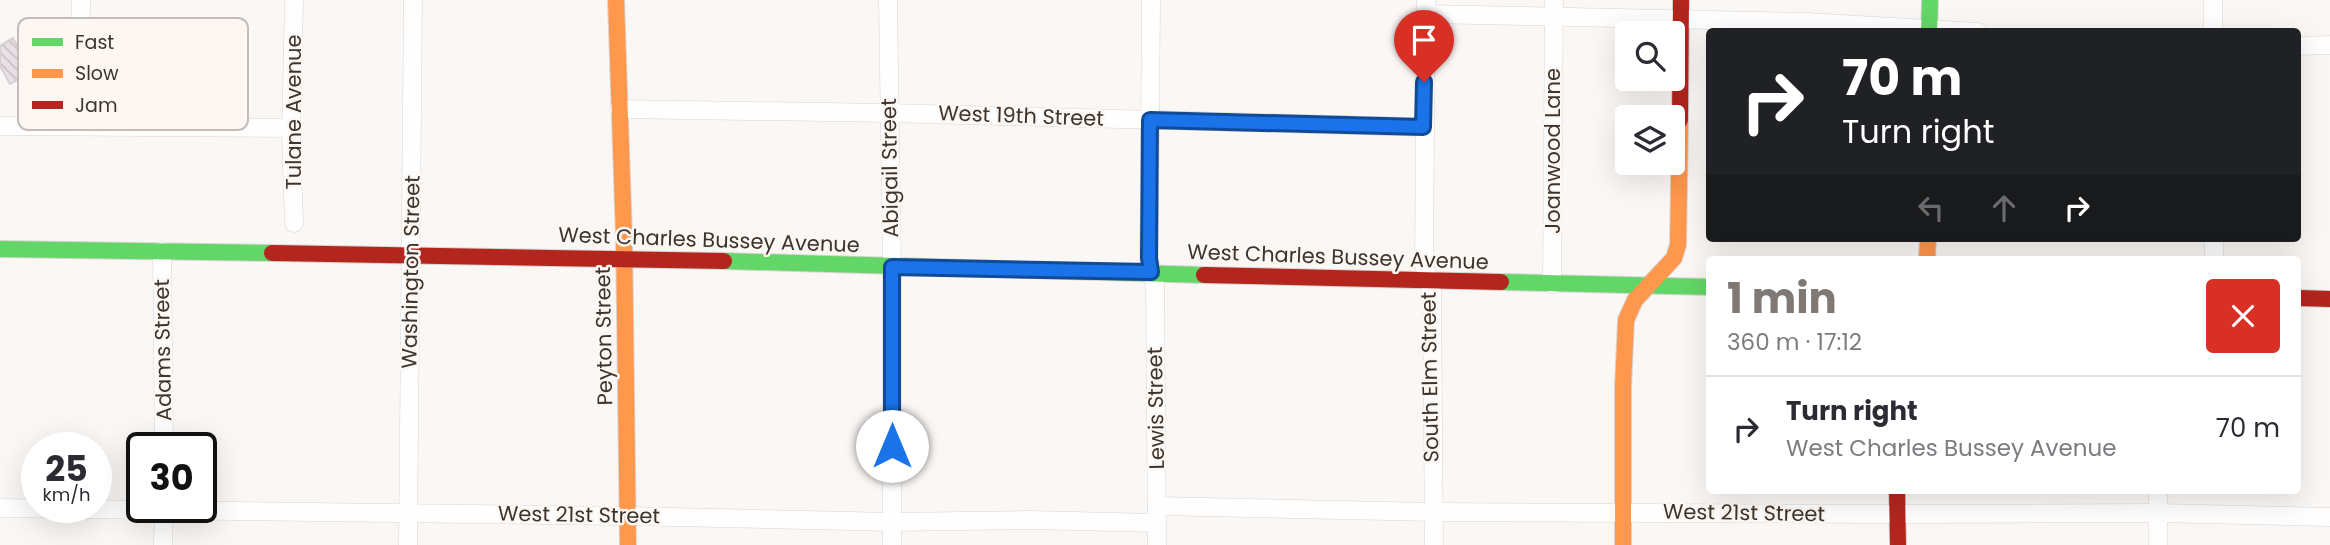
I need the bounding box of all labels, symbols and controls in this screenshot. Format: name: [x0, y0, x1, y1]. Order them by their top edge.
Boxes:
pin: [1394, 10, 1454, 82]
legend: [18, 18, 248, 130]
icon: arrive: [1405, 21, 1443, 59]
map controls: [1615, 21, 1685, 175]
button: search: [1615, 21, 1685, 91]
text: Fast: [75, 29, 114, 56]
street label: Tulane Avenue: [279, 34, 308, 190]
text: 70 m: [1842, 44, 1962, 112]
icon: right: [1727, 56, 1818, 147]
text: Slow: [75, 60, 119, 87]
street label: Joanwood Lane: [1538, 68, 1567, 234]
text: Jam: [75, 92, 117, 119]
street label: Abigail Street: [874, 98, 905, 238]
street label: West 19th Street: [938, 98, 1104, 133]
button: layers: [1615, 105, 1685, 175]
text: Turn right: [1842, 109, 1994, 154]
street label: Washington Street: [394, 175, 427, 369]
icon: left: [1912, 189, 1950, 227]
icon: ahead: [1985, 189, 2023, 227]
icon: right: [2058, 189, 2096, 227]
street label: West Charles Bussey Avenue: [558, 220, 860, 259]
street label: West Charles Bussey Avenue: [1187, 237, 1489, 276]
street label: Peyton Street: [588, 266, 619, 406]
text: 1 min: [1727, 269, 1837, 328]
street label: Adams Street: [147, 279, 178, 421]
button: close: [2206, 279, 2280, 353]
street label: South Elm Street: [1414, 291, 1445, 463]
text: 360 m · 17:12: [1727, 326, 1862, 358]
street label: Lewis Street: [1140, 346, 1171, 470]
text: Turn right: [1786, 393, 1918, 429]
position arrow: [855, 409, 929, 483]
icon: right: [1727, 410, 1765, 448]
text: 70 m: [2216, 410, 2280, 446]
speed limit sign: 30: [126, 432, 217, 523]
text: West Charles Bussey Avenue: [1786, 432, 2116, 464]
text: 25: [45, 444, 88, 493]
text: km/h: [43, 482, 90, 507]
street label: West 21st Street: [1663, 497, 1825, 528]
street label: West 21st Street: [498, 499, 660, 530]

